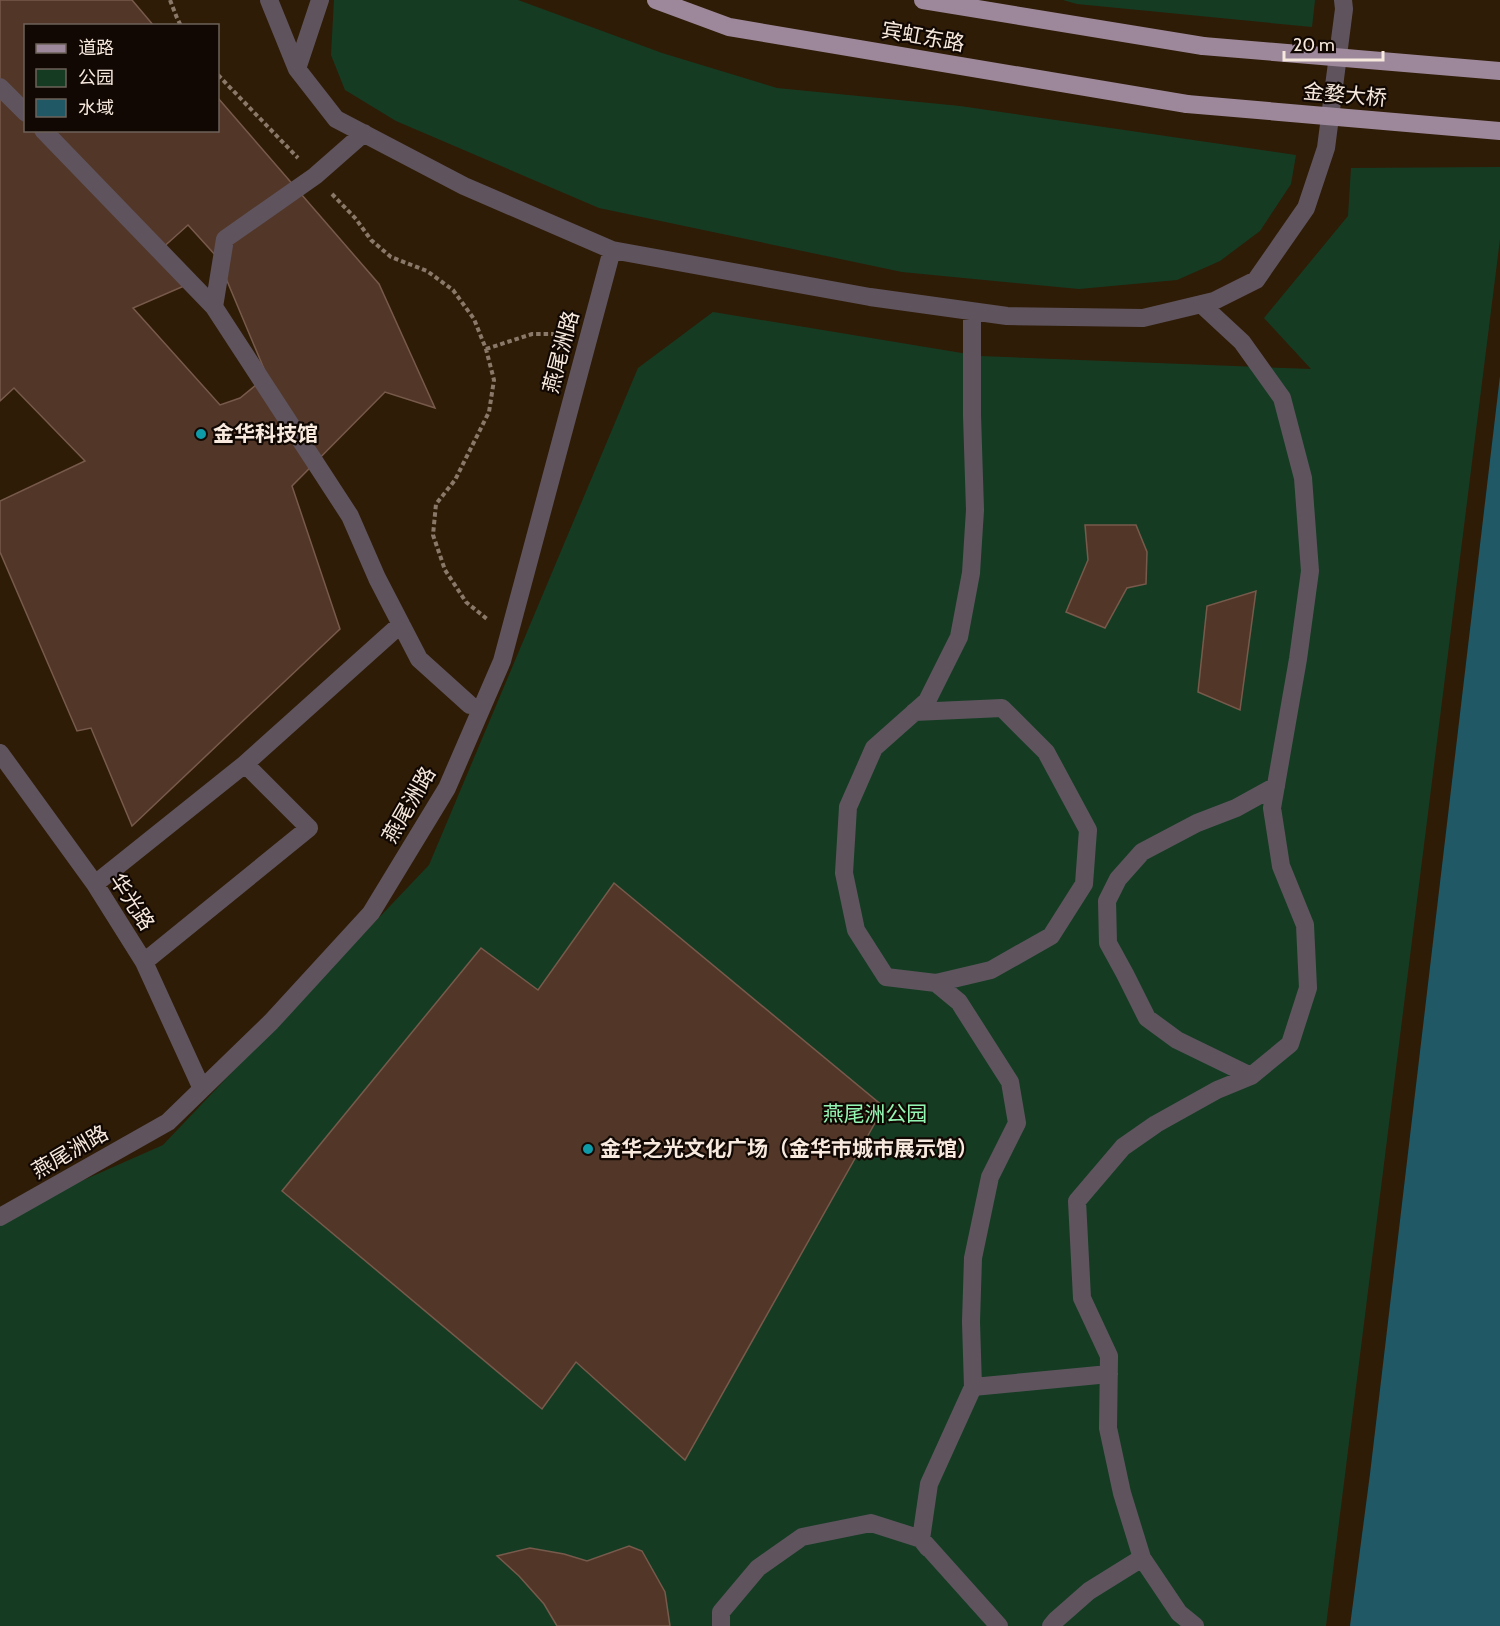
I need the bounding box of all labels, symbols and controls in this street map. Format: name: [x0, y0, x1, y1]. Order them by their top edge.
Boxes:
street label: 宾虹东路: [880, 17, 967, 56]
legend: [24, 24, 219, 132]
scale bar: [1284, 24, 1383, 62]
text: 20 m: [1293, 34, 1335, 56]
text: 道路: [78, 37, 114, 59]
text: 公园: [78, 67, 114, 89]
street label: 金婺大桥: [1302, 78, 1388, 111]
text: 水域: [78, 97, 114, 119]
street label: 燕尾洲路: [538, 308, 583, 396]
place label: 金华科技馆: [213, 421, 318, 446]
marker: 金华科技馆: [194, 427, 208, 441]
street label: 燕尾洲路: [377, 762, 440, 847]
street label: 华光路: [105, 869, 160, 935]
park label: 燕尾洲公园: [823, 1101, 928, 1126]
street label: 燕尾洲路: [27, 1120, 112, 1183]
place label: 金华之光文化广场（金华市城市展示馆）: [600, 1136, 978, 1161]
marker: 金华之光文化广场（金华市城市展示馆）: [581, 1142, 595, 1156]

